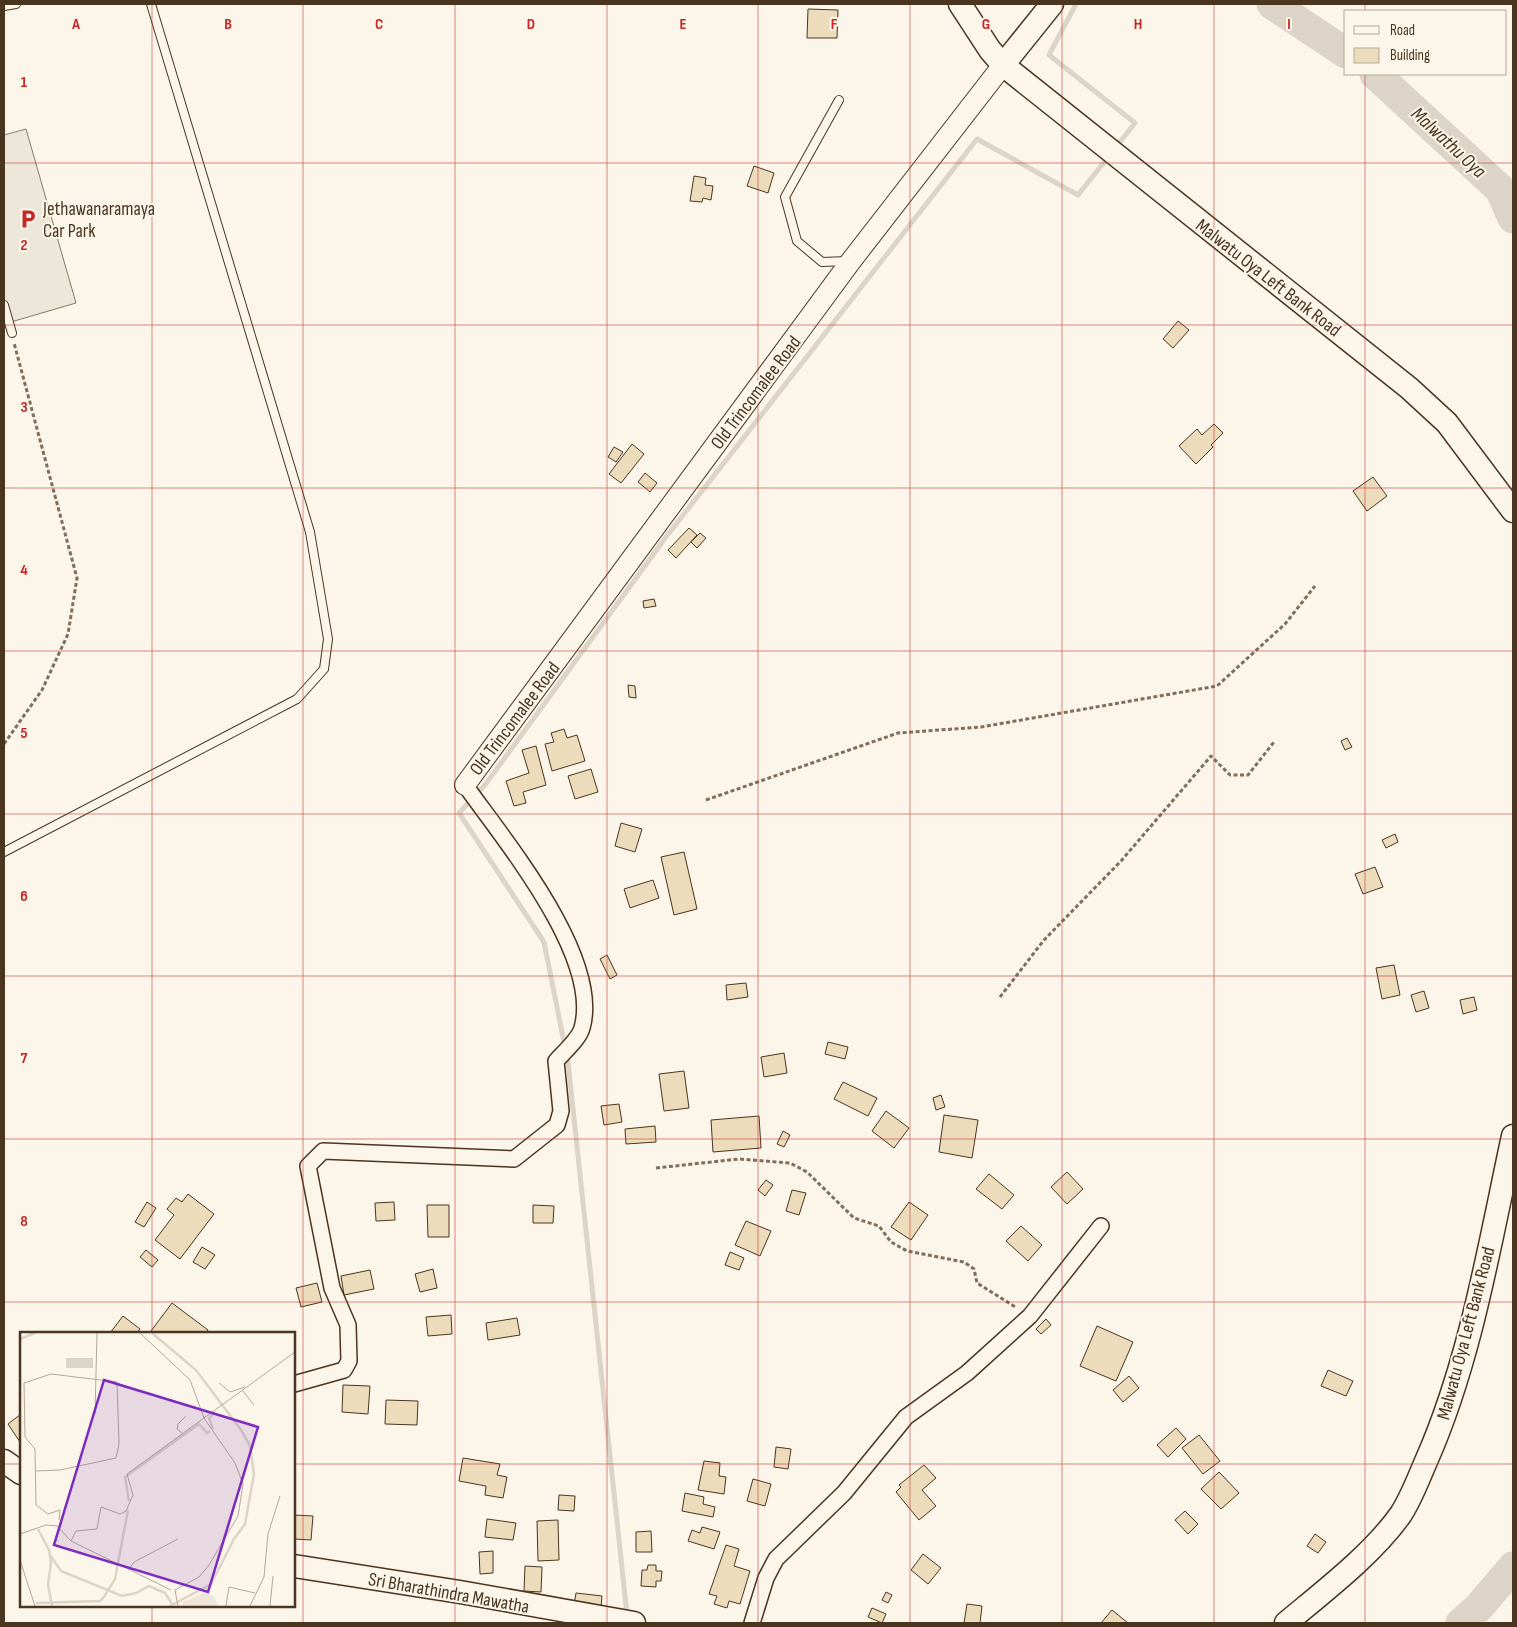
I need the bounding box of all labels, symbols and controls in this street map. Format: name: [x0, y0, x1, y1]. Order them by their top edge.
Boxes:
legend: [1344, 10, 1507, 75]
text: A: [71, 15, 80, 34]
text: B: [224, 15, 232, 34]
text: C: [375, 15, 383, 34]
text: D: [527, 15, 535, 34]
text: E: [680, 15, 687, 34]
text: F: [831, 15, 838, 34]
text: G: [982, 15, 990, 34]
text: H: [1134, 15, 1142, 34]
text: I: [1287, 15, 1291, 34]
text: Road: [1390, 21, 1415, 40]
text: Building: [1390, 46, 1430, 65]
text: 1: [21, 73, 28, 92]
water label: Malwathu Oya: [1406, 102, 1491, 183]
place label: Jethawanaramaya Car Park: [42, 198, 155, 243]
parking icon: Jethawanaramaya Car Park: [17, 208, 39, 230]
street label: Malwatu Oya Left Bank Road: [1191, 214, 1345, 342]
text: 2: [20, 236, 28, 255]
street label: Old Trincomalee Road: [706, 332, 806, 454]
text: 3: [20, 398, 28, 417]
text: 4: [20, 561, 28, 580]
street label: Old Trincomalee Road: [465, 658, 565, 780]
text: 5: [20, 724, 28, 743]
text: 6: [20, 887, 28, 906]
text: 7: [21, 1049, 28, 1068]
text: 8: [20, 1212, 28, 1231]
street label: Malwatu Oya Left Bank Road: [1432, 1244, 1501, 1422]
inset map: [20, 1332, 295, 1607]
street label: Sri Bharathindra Mawatha: [366, 1568, 531, 1619]

